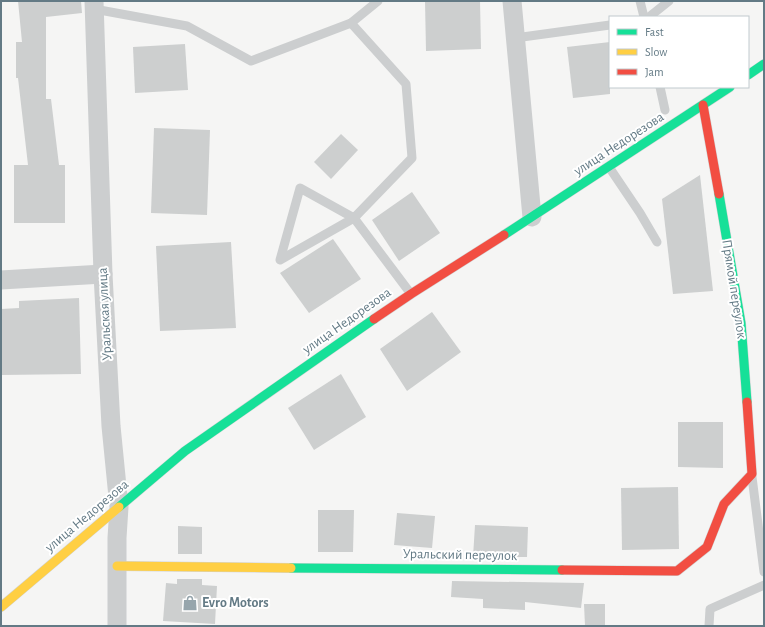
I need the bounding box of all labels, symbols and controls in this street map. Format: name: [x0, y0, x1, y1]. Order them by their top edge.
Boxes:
legend: [609, 16, 749, 88]
text: Fast: [645, 26, 664, 38]
text: Slow: [645, 46, 667, 58]
text: Jam: [645, 66, 664, 78]
street label: улица Недорезова: [571, 109, 667, 179]
street label: Прямой переулок: [719, 239, 749, 340]
street label: Уральская улица: [96, 267, 114, 361]
street label: улица Недорезова: [299, 285, 394, 357]
street label: улица Недорезова: [42, 477, 132, 555]
street label: Уральский переулок: [403, 547, 518, 563]
shop icon: Evro Motors: [181, 594, 199, 612]
place label: Evro Motors: [202, 596, 269, 610]

